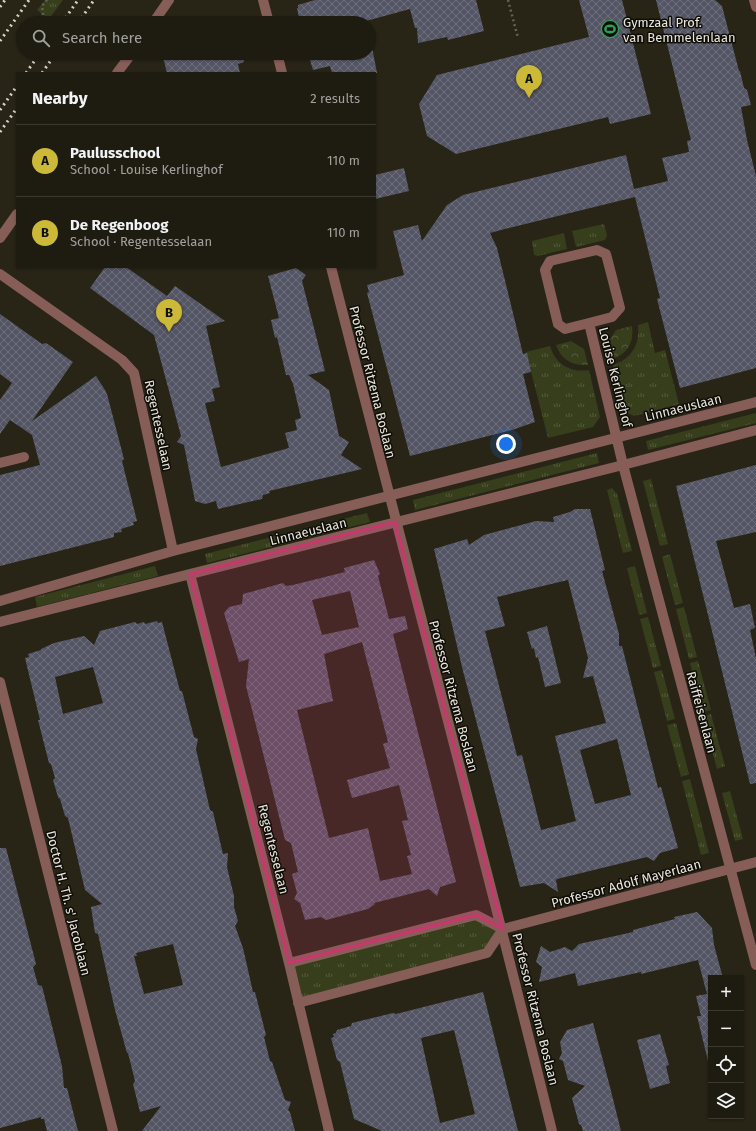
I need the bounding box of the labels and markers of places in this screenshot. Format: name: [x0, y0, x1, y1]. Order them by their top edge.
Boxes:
place label: Gymzaal Prof. van Bemmelenlaan: [623, 15, 736, 45]
sports icon: Gymzaal Prof. van Bemmelenlaan: [600, 19, 620, 39]
pin: A: [516, 65, 542, 98]
pin: B: [156, 299, 182, 332]

